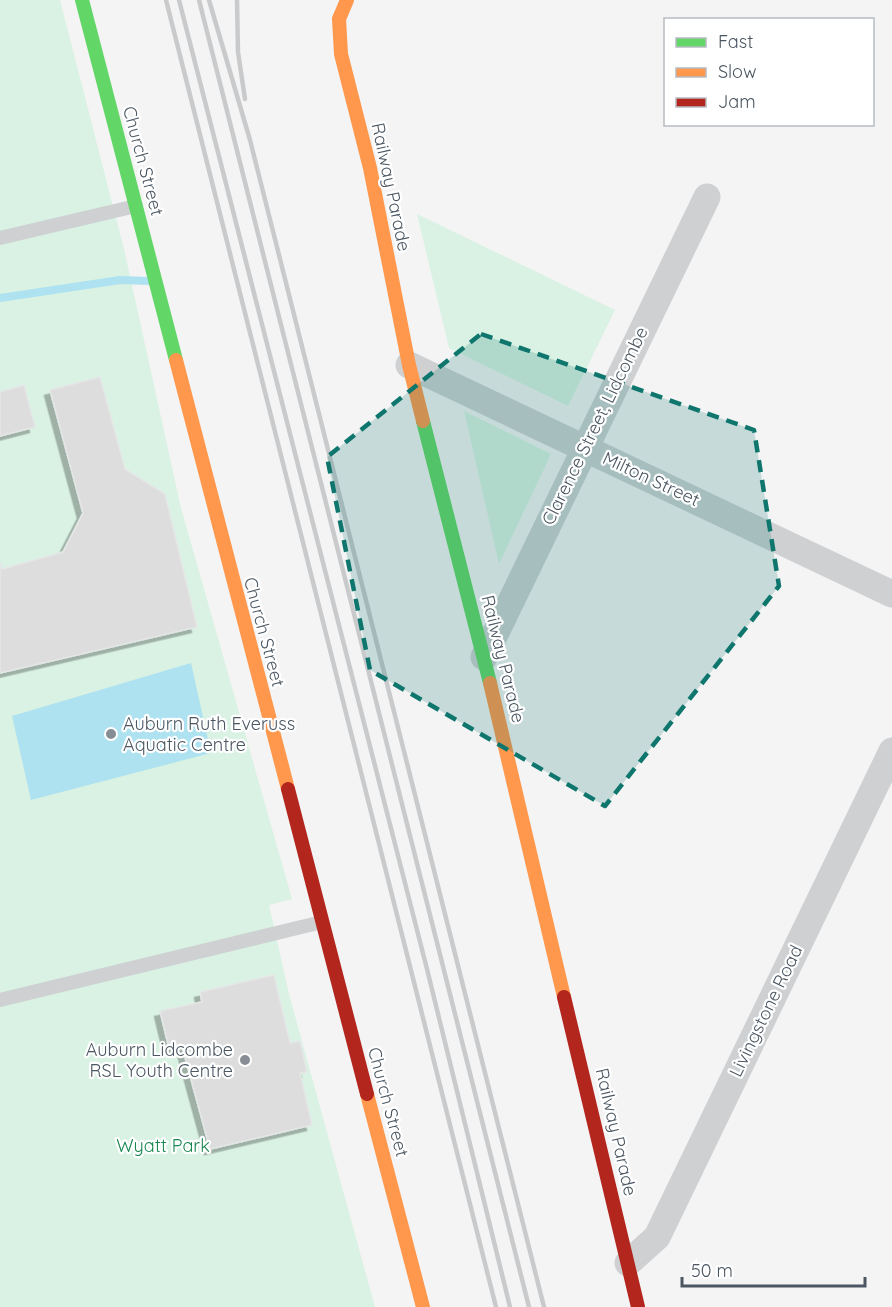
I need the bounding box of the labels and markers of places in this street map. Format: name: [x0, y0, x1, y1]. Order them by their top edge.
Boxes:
place label: Auburn Ruth Everuss Aquatic Centre: [123, 712, 295, 756]
marker: Auburn Ruth Everuss Aquatic Centre: [104, 727, 118, 741]
place label: Auburn Lidcombe RSL Youth Centre: [86, 1038, 233, 1082]
marker: Auburn Lidcombe RSL Youth Centre: [238, 1053, 252, 1067]

